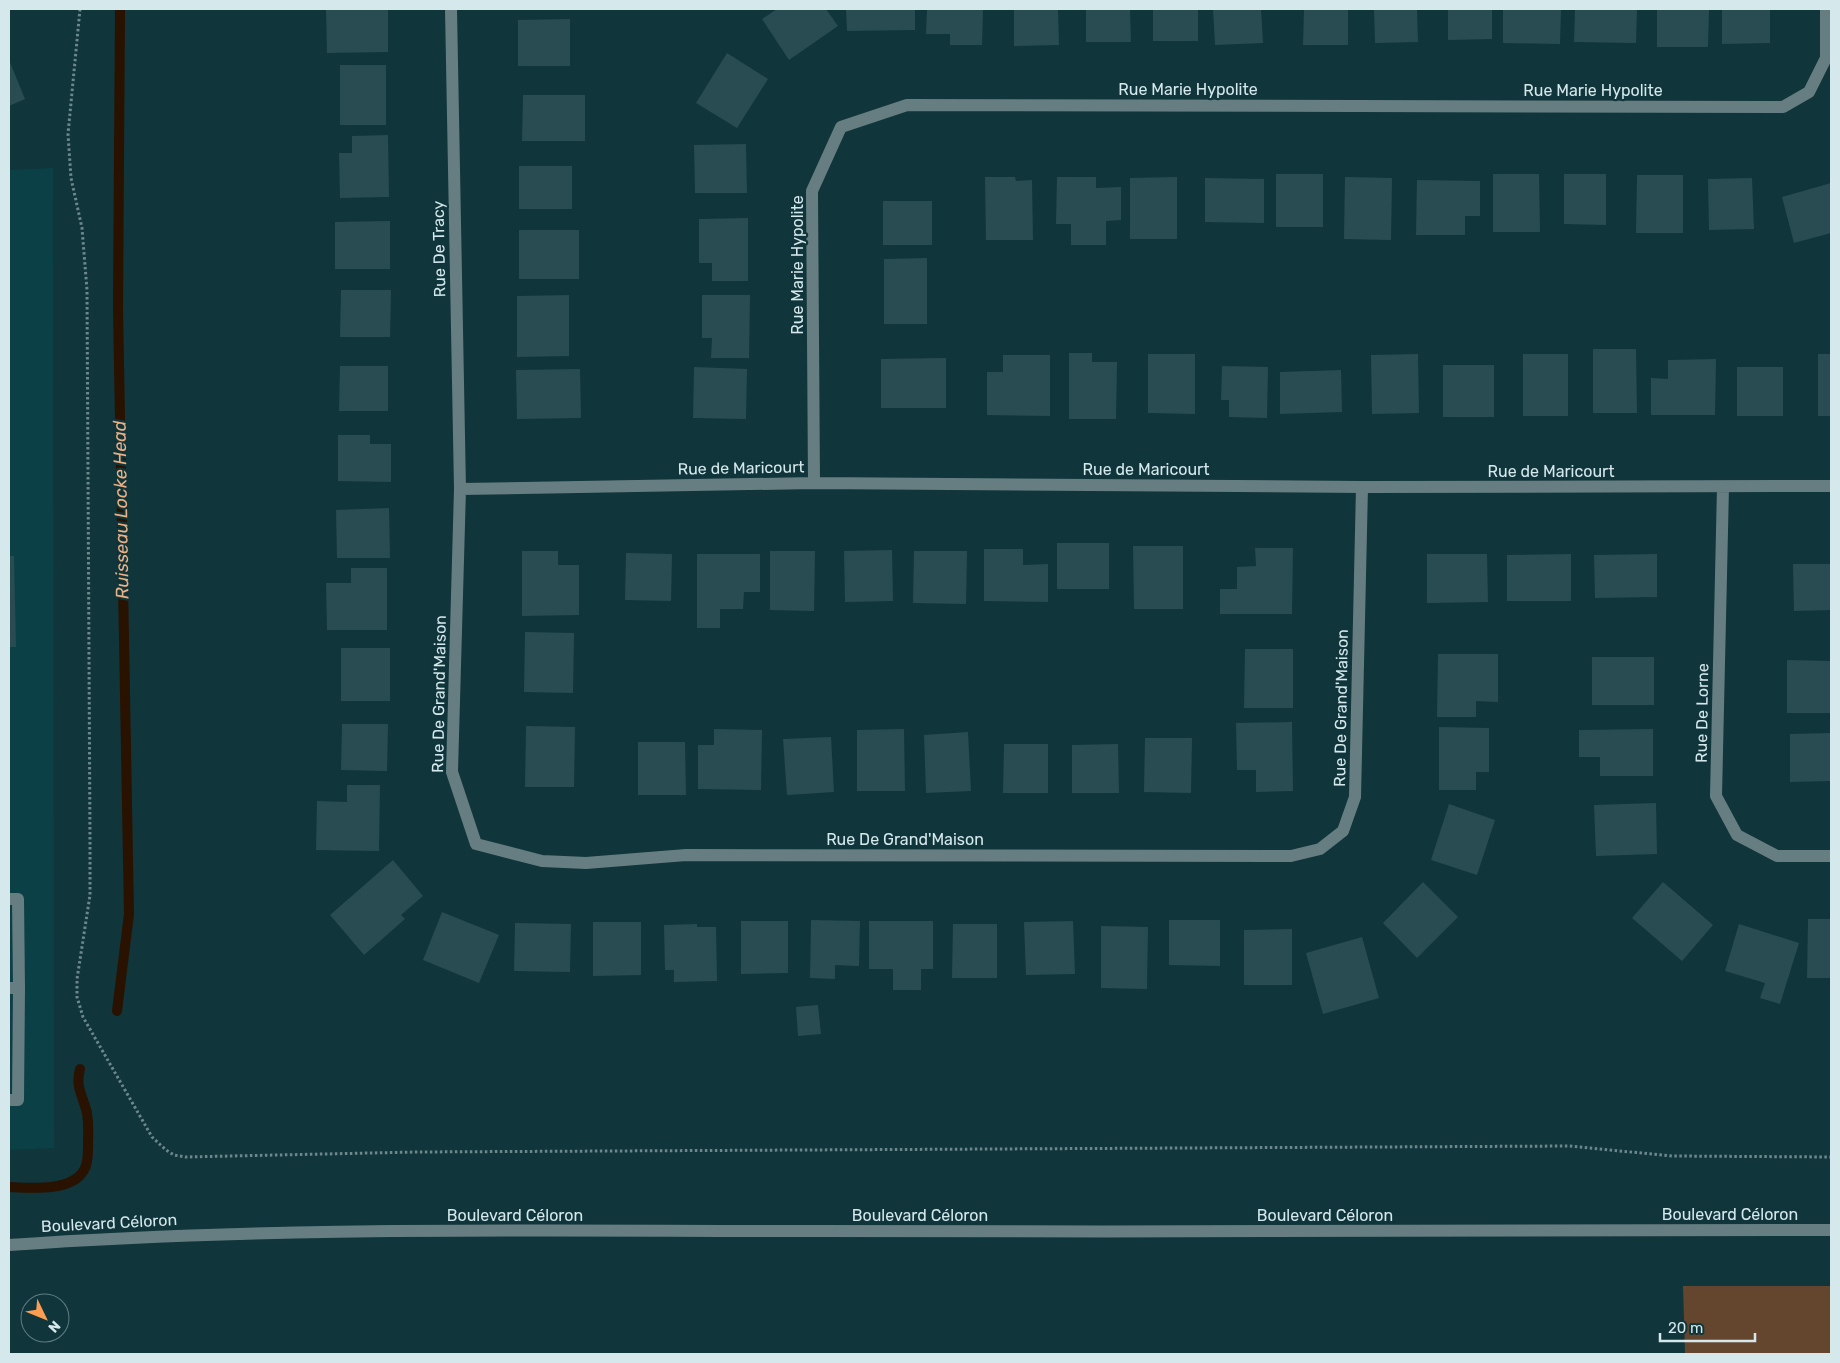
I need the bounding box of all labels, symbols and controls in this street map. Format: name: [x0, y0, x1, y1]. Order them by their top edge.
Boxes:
street label: Rue Marie Hypolite: [1118, 80, 1258, 99]
street label: Rue Marie Hypolite: [1523, 81, 1663, 100]
street label: Rue Marie Hypolite: [788, 195, 807, 335]
street label: Rue De Tracy: [429, 200, 449, 297]
water label: Ruisseau Locke Head: [108, 420, 134, 600]
street label: Rue de Maricourt: [677, 457, 805, 479]
street label: Rue de Maricourt: [1083, 460, 1209, 479]
street label: Rue de Maricourt: [1488, 462, 1614, 481]
street label: Rue De Grand'Maison: [428, 615, 450, 773]
street label: Rue De Grand'Maison: [1330, 629, 1352, 787]
street label: Rue De Lorne: [1692, 663, 1712, 763]
street label: Rue De Grand'Maison: [826, 830, 984, 849]
street label: Boulevard Céloron: [1662, 1205, 1798, 1224]
street label: Boulevard Céloron: [447, 1206, 583, 1225]
street label: Boulevard Céloron: [852, 1206, 988, 1225]
street label: Boulevard Céloron: [1257, 1206, 1393, 1225]
street label: Boulevard Céloron: [40, 1210, 178, 1236]
north arrow: [20, 1293, 70, 1343]
scale bar: [1660, 1310, 1755, 1342]
text: N: [44, 1317, 64, 1336]
text: 20 m: [1668, 1319, 1703, 1337]

